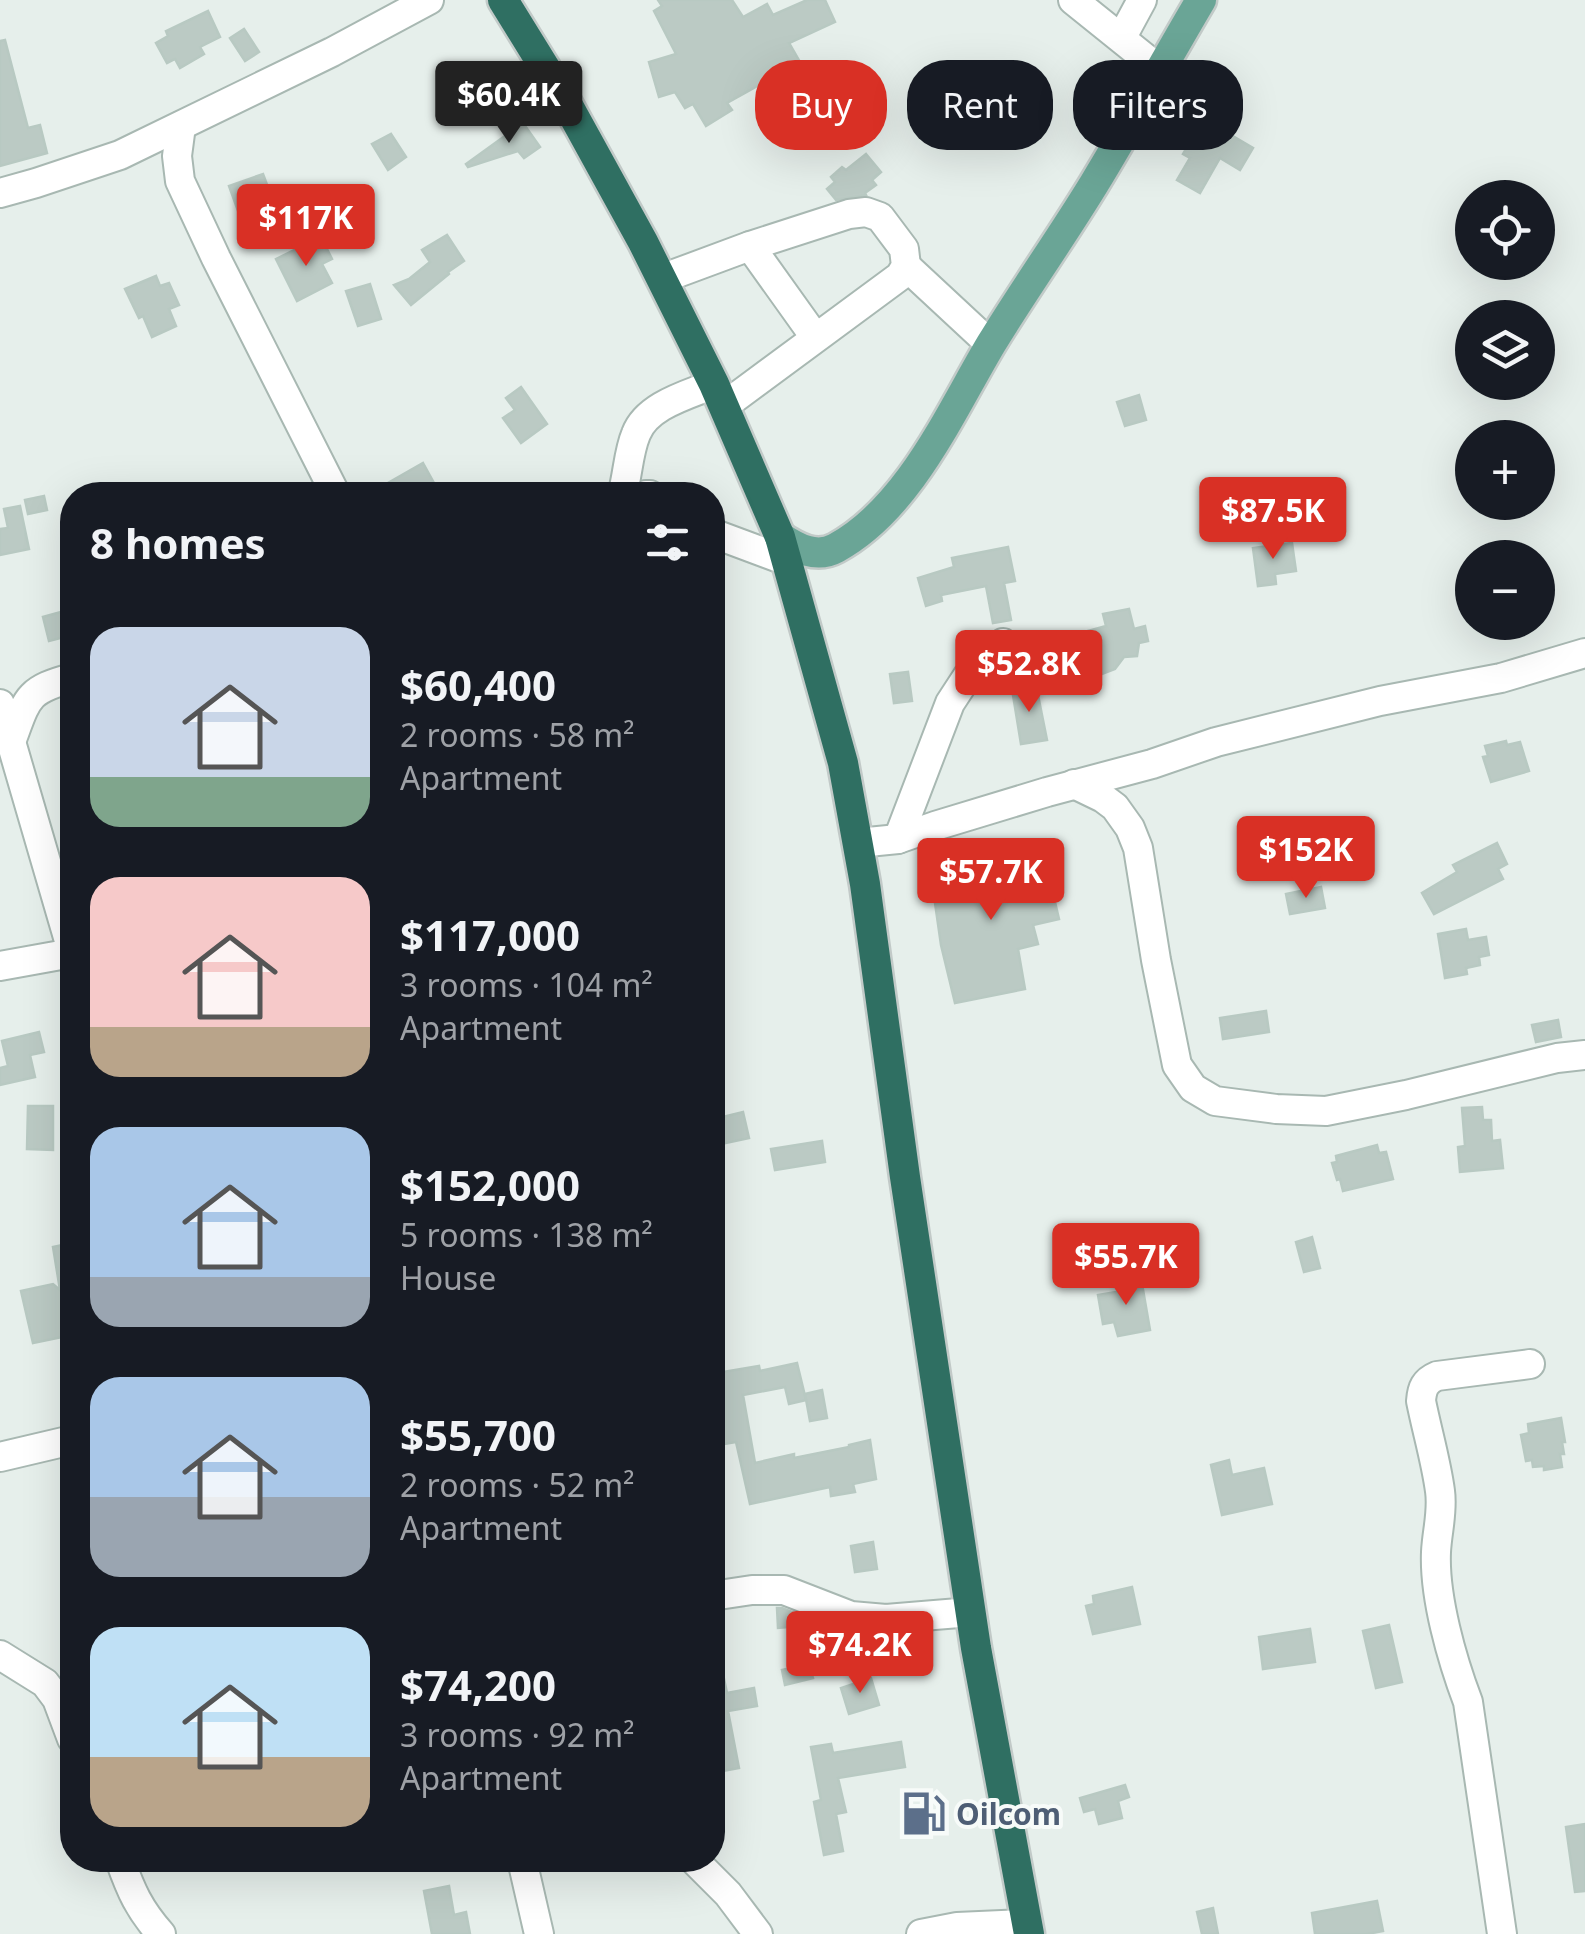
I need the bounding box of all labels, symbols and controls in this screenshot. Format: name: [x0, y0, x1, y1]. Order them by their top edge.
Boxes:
chip: Buy: [755, 60, 887, 150]
chip: Rent: [907, 60, 1053, 150]
chip: Filters: [1073, 60, 1243, 150]
pin: $60.4K: [428, 61, 590, 146]
text: $60.4K: [457, 72, 561, 115]
map controls: [1455, 180, 1555, 640]
button: locate: [1455, 180, 1555, 280]
pin: $117K: [236, 184, 376, 269]
text: $117K: [259, 195, 353, 238]
button: layers: [1455, 300, 1555, 400]
button: +: [1455, 420, 1555, 520]
pin: $87.5K: [1192, 477, 1354, 562]
text: $87.5K: [1221, 488, 1325, 531]
text: 8 homes: [90, 514, 266, 571]
icon: filters: [640, 515, 695, 570]
button: −: [1455, 540, 1555, 640]
pin: $52.8K: [948, 630, 1110, 715]
text: $52.8K: [977, 641, 1081, 684]
text: $60,400: [400, 656, 556, 713]
icon: home: [170, 667, 290, 787]
text: 2 rooms · 58 m²: [400, 713, 634, 756]
text: Apartment: [400, 756, 562, 799]
pin: $152K: [1236, 816, 1376, 901]
text: $152K: [1259, 827, 1353, 870]
pin: $57.7K: [910, 838, 1072, 923]
text: $57.7K: [939, 849, 1043, 892]
text: $117,000: [400, 906, 580, 963]
icon: home: [170, 917, 290, 1037]
text: 3 rooms · 104 m²: [400, 963, 653, 1006]
text: Apartment: [400, 1006, 562, 1049]
text: $152,000: [400, 1156, 580, 1213]
icon: home: [170, 1167, 290, 1287]
text: 5 rooms · 138 m²: [400, 1213, 653, 1256]
pin: $55.7K: [1045, 1223, 1207, 1308]
text: $55.7K: [1074, 1234, 1178, 1277]
text: House: [400, 1256, 496, 1299]
text: $55,700: [400, 1406, 556, 1463]
icon: home: [170, 1417, 290, 1537]
text: 2 rooms · 52 m²: [400, 1463, 634, 1506]
text: Apartment: [400, 1506, 562, 1549]
pin: $74.2K: [779, 1611, 941, 1696]
text: $74.2K: [808, 1622, 912, 1665]
text: $74,200: [400, 1656, 556, 1713]
icon: home: [170, 1667, 290, 1787]
text: 3 rooms · 92 m²: [400, 1713, 634, 1756]
text: Apartment: [400, 1756, 562, 1799]
fuel station icon: Oilcom: [899, 1789, 947, 1837]
place label: Oilcom: [956, 1793, 1061, 1834]

